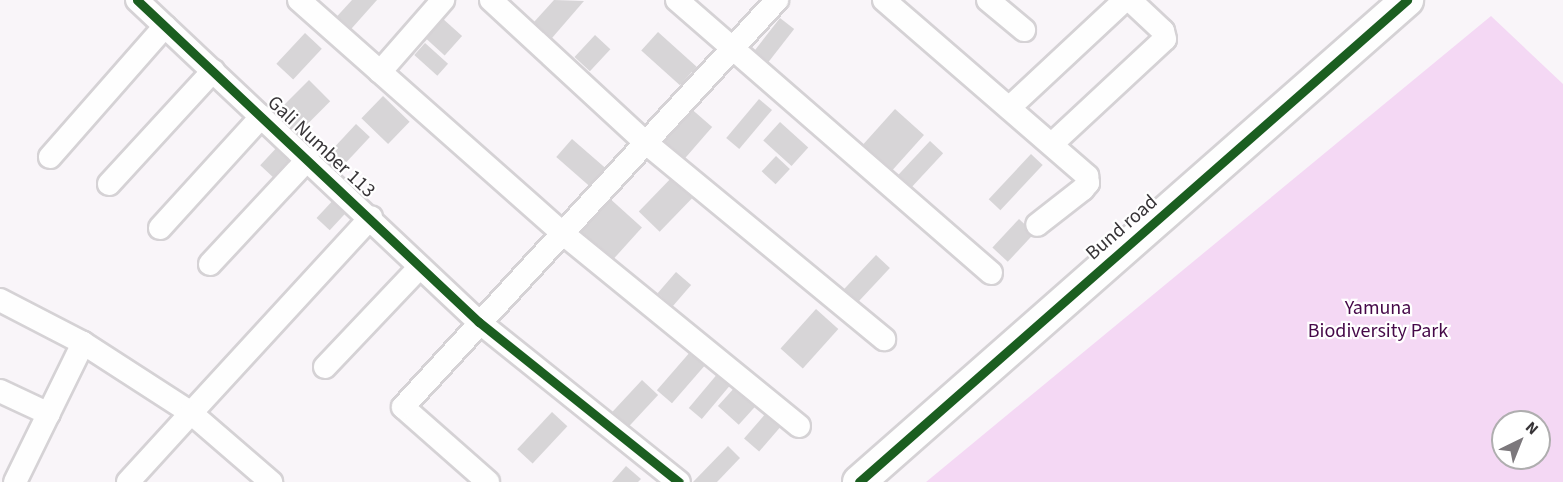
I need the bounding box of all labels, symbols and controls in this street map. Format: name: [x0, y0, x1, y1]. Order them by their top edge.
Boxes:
street label: Gali Number 113: [262, 91, 380, 203]
street label: Bund road: [1081, 190, 1163, 266]
park label: Yamuna Biodiversity Park: [1308, 296, 1448, 343]
north arrow: [1491, 410, 1551, 470]
text: N: [1521, 417, 1543, 440]

